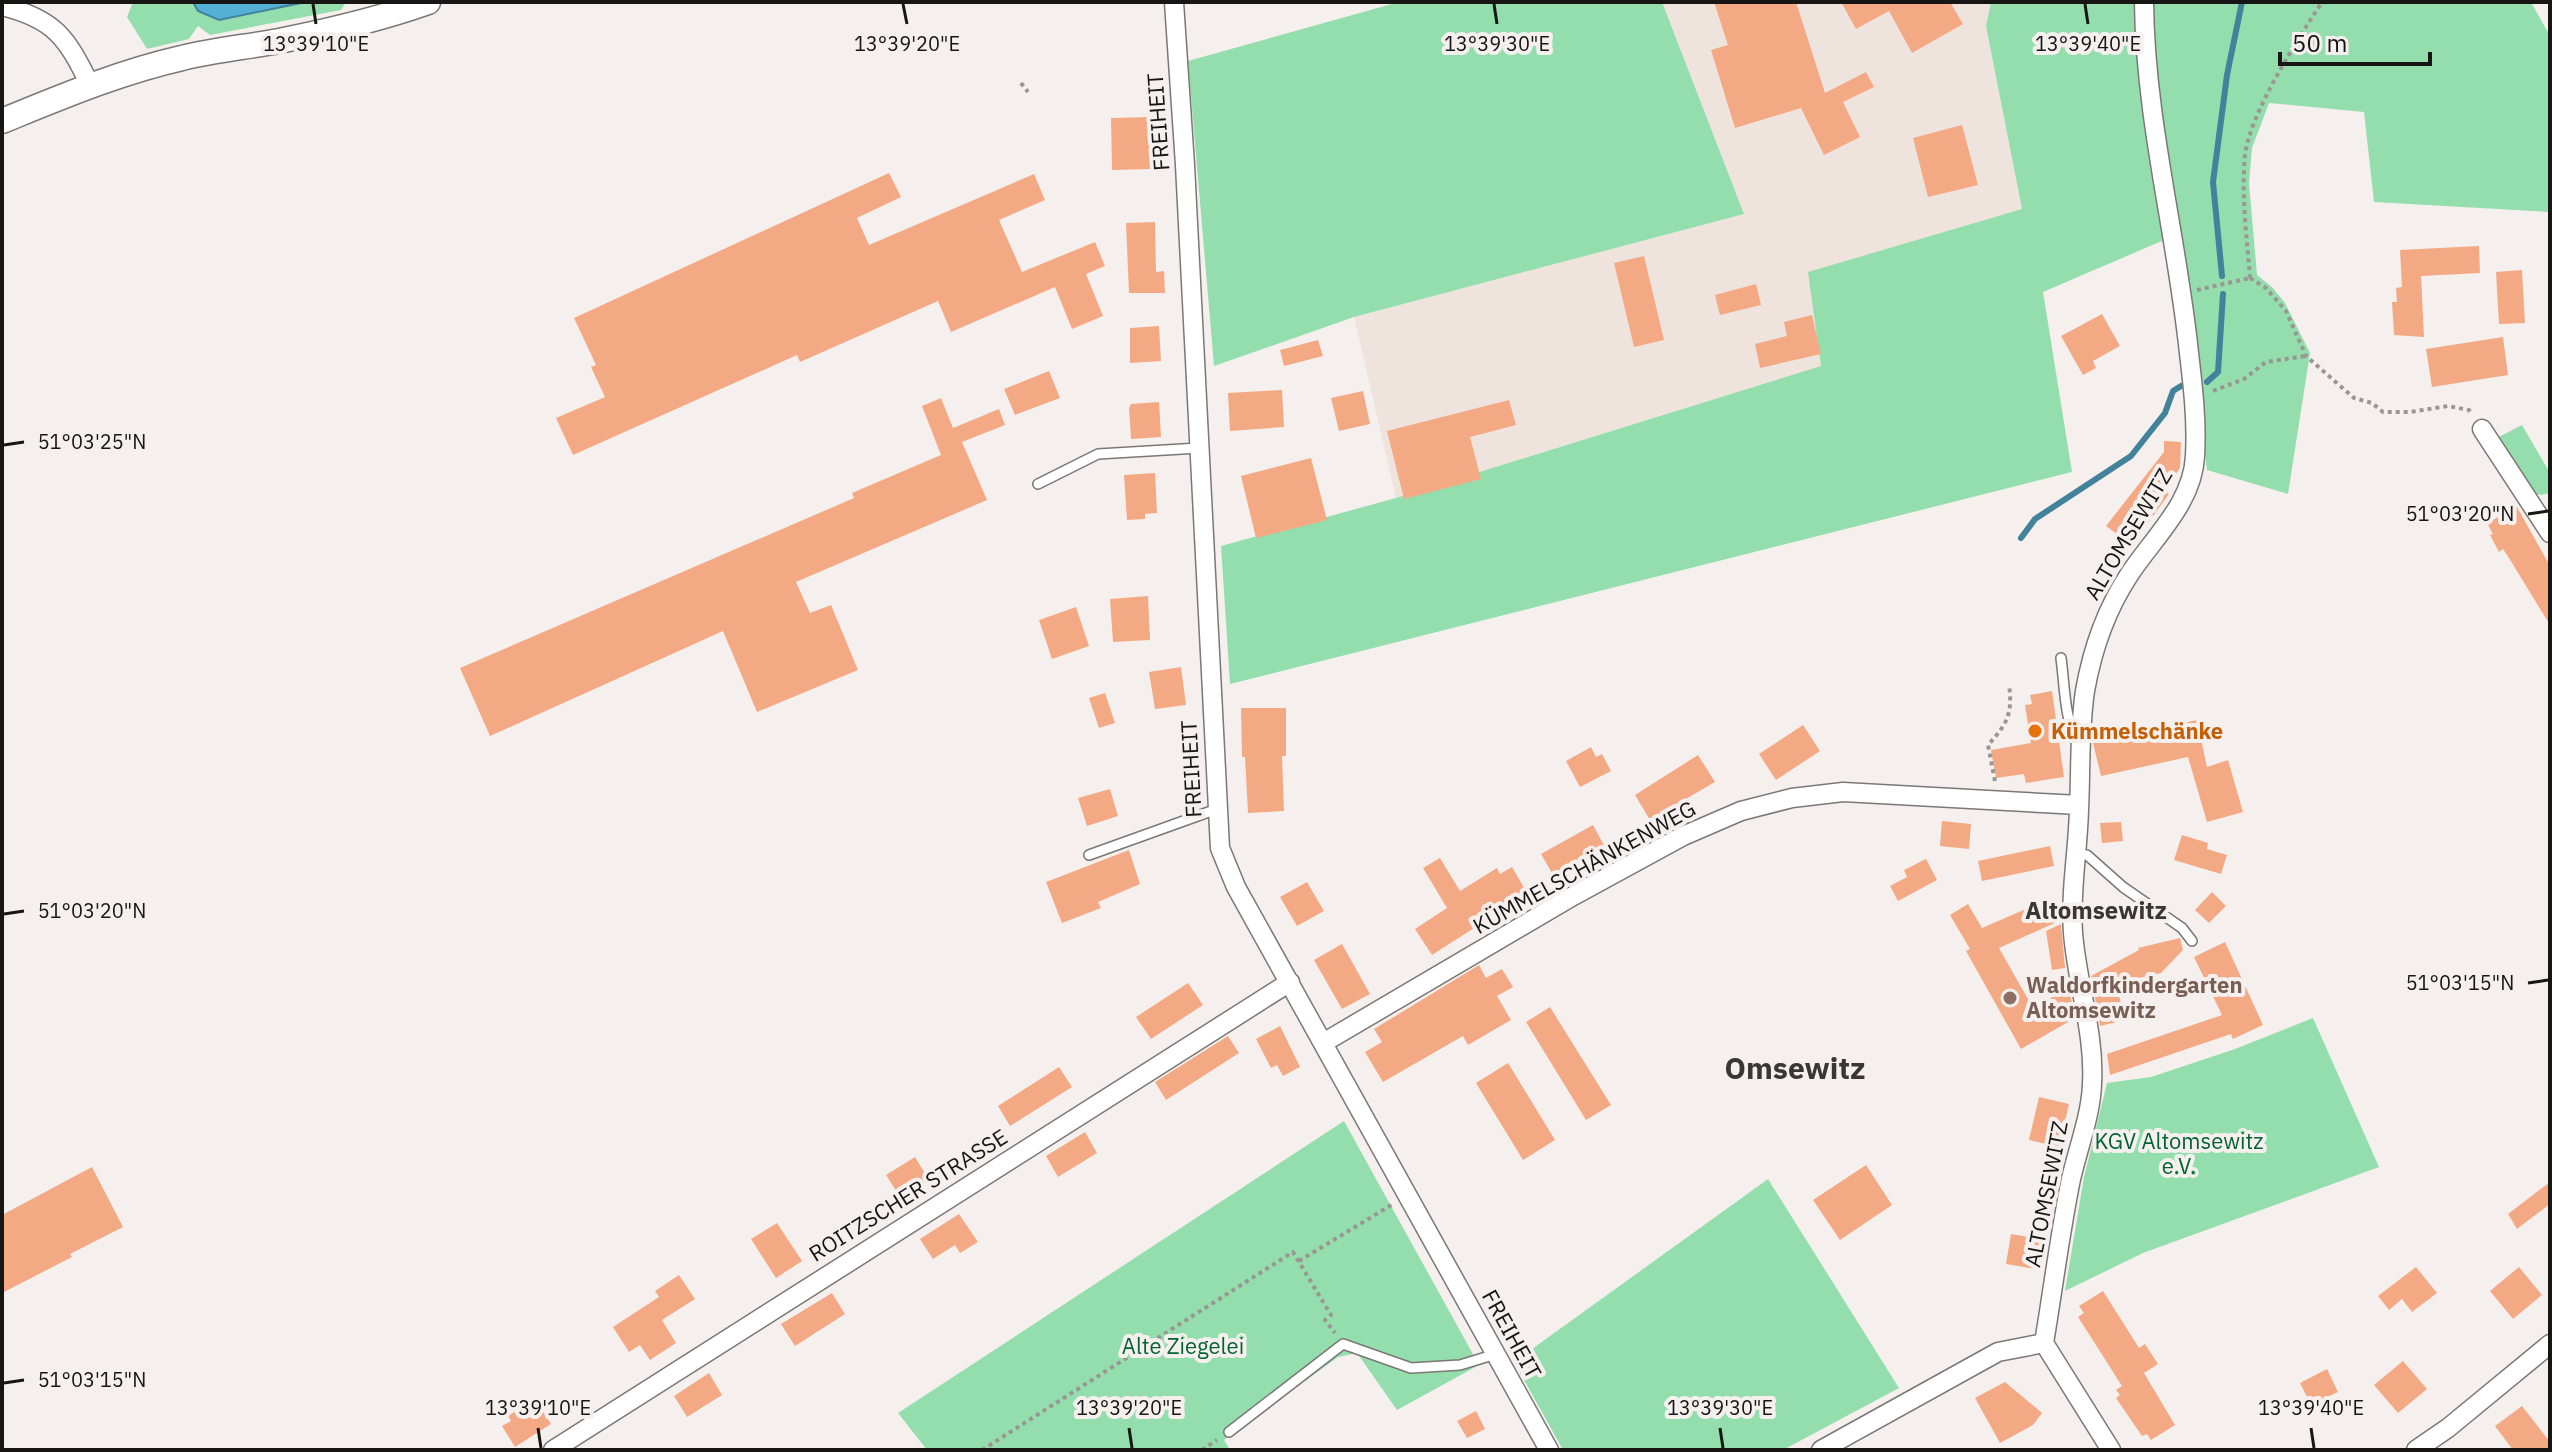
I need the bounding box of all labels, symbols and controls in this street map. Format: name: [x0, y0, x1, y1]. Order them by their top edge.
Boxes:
scale bar: [2280, 16, 2430, 66]
text: 50 m: [2292, 27, 2347, 59]
text: 13°39'10"E: [263, 30, 369, 57]
text: 13°39'20"E: [854, 30, 960, 57]
text: 13°39'30"E: [1444, 30, 1550, 57]
text: 13°39'40"E: [2035, 30, 2141, 57]
street label: FREIHEIT: [1140, 72, 1175, 172]
text: 51°03'25"N: [38, 428, 146, 455]
street label: ALTOMSEWITZ: [2077, 463, 2178, 605]
text: 51°03'20"N: [2406, 500, 2514, 527]
place label: Kümmelschänke: [2051, 716, 2223, 745]
street label: FREIHEIT: [1173, 719, 1208, 819]
marker: Kümmelschänke: [2026, 722, 2044, 740]
street label: KÜMMELSCHÄNKENWEG: [1467, 793, 1700, 940]
district label: Altomsewitz: [2025, 894, 2167, 926]
text: 51°03'20"N: [38, 897, 146, 924]
text: 51°03'15"N: [2406, 969, 2514, 996]
place label: Waldorfkindergarten Altomsewitz: [2026, 970, 2243, 1024]
marker: Waldorfkindergarten Altomsewitz: [2001, 989, 2019, 1007]
district label: Omsewitz: [1725, 1048, 1865, 1087]
street label: ALTOMSEWITZ: [2017, 1118, 2074, 1269]
street label: ROITZSCHER STRASSE: [803, 1122, 1013, 1268]
park label: KGV Altomsewitz e.V.: [2094, 1126, 2264, 1180]
street label: FREIHEIT: [1476, 1284, 1549, 1384]
park label: Alte Ziegelei: [1122, 1331, 1244, 1360]
text: 51°03'15"N: [38, 1366, 146, 1393]
text: 13°39'10"E: [485, 1394, 591, 1421]
text: 13°39'20"E: [1076, 1394, 1182, 1421]
text: 13°39'30"E: [1667, 1394, 1773, 1421]
text: 13°39'40"E: [2258, 1394, 2364, 1421]

